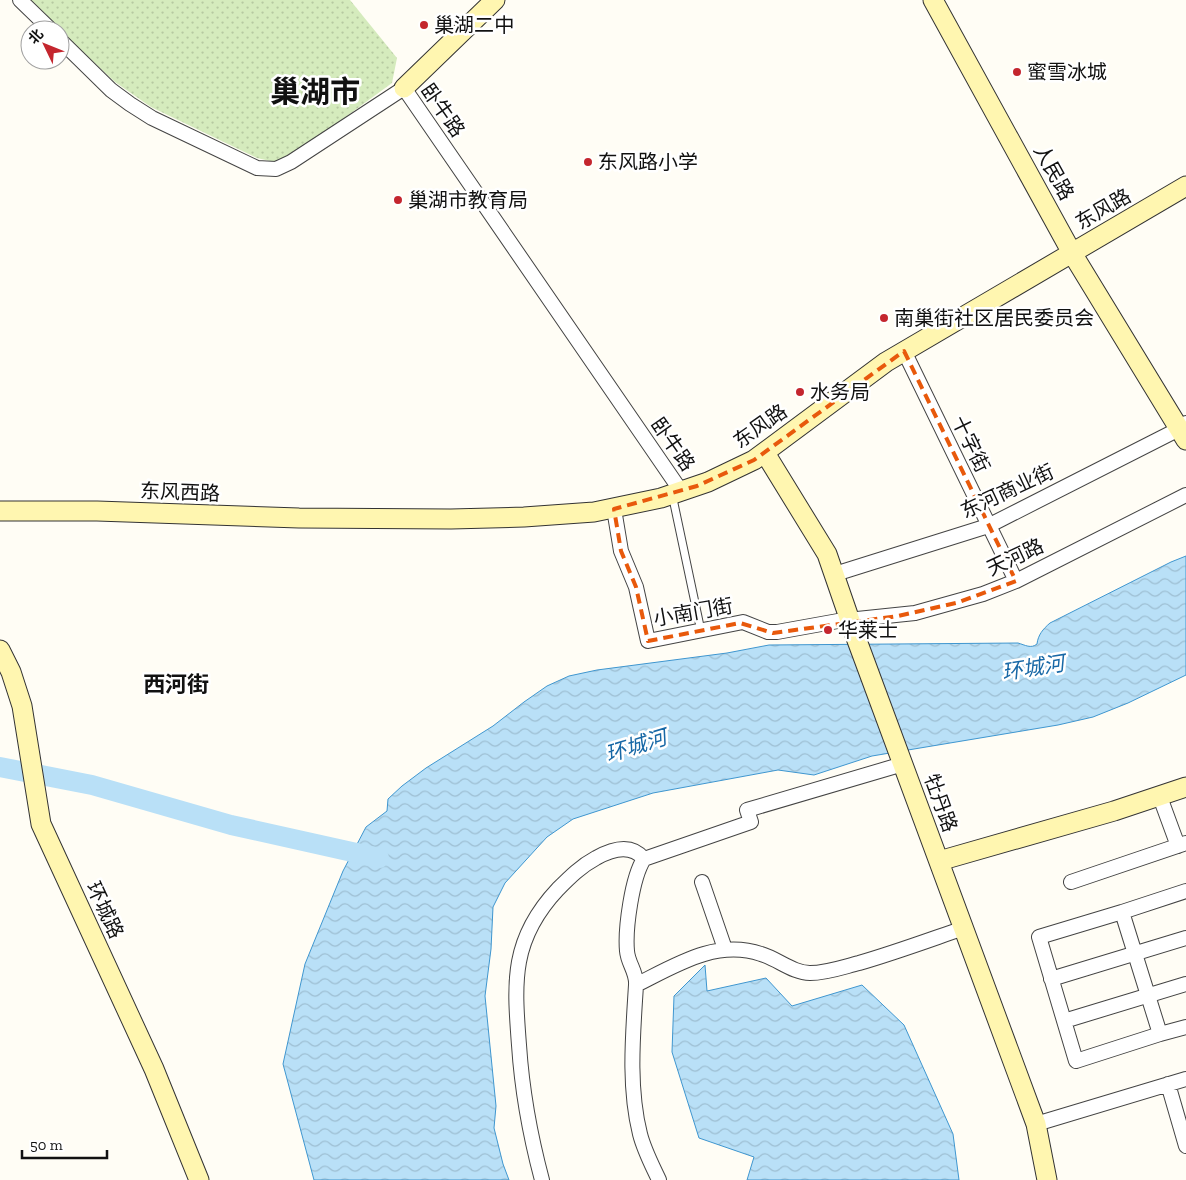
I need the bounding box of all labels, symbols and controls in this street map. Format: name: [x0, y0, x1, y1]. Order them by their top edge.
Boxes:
place label: 巢湖二中: [434, 13, 514, 37]
marker: 巢湖二中: [418, 19, 430, 31]
north arrow: [20, 20, 70, 70]
text: 北: [25, 26, 47, 47]
place label: 蜜雪冰城: [1027, 60, 1107, 84]
marker: 蜜雪冰城: [1011, 66, 1023, 78]
district label: 巢湖市: [270, 74, 360, 110]
street label: 卧牛路: [416, 79, 470, 141]
street label: 人民路: [1029, 140, 1079, 204]
place label: 东风路小学: [598, 150, 698, 174]
marker: 东风路小学: [582, 156, 594, 168]
street label: 东风路: [1071, 184, 1135, 234]
place label: 巢湖市教育局: [408, 188, 528, 212]
marker: 巢湖市教育局: [392, 194, 404, 206]
place label: 南巢街社区居民委员会: [894, 306, 1094, 330]
marker: 南巢街社区居民委员会: [878, 312, 890, 324]
place label: 水务局: [810, 380, 870, 404]
marker: 水务局: [794, 386, 806, 398]
street label: 东风路: [729, 399, 791, 453]
street label: 十字街: [947, 412, 995, 476]
street label: 卧牛路: [646, 413, 700, 475]
street label: 东河商业街: [957, 459, 1057, 523]
street label: 东风西路: [140, 479, 220, 505]
street label: 天河路: [983, 533, 1047, 581]
street label: 小南门街: [652, 593, 734, 631]
place label: 华莱士: [838, 618, 898, 642]
marker: 华莱士: [822, 624, 834, 636]
water label: 环城河: [1000, 650, 1070, 685]
district label: 西河街: [143, 671, 209, 698]
water label: 环城河: [602, 723, 673, 767]
street label: 牡丹路: [919, 771, 963, 835]
street label: 环城路: [81, 878, 129, 942]
scale bar: [22, 1128, 108, 1160]
text: 50 m: [30, 1136, 63, 1154]

